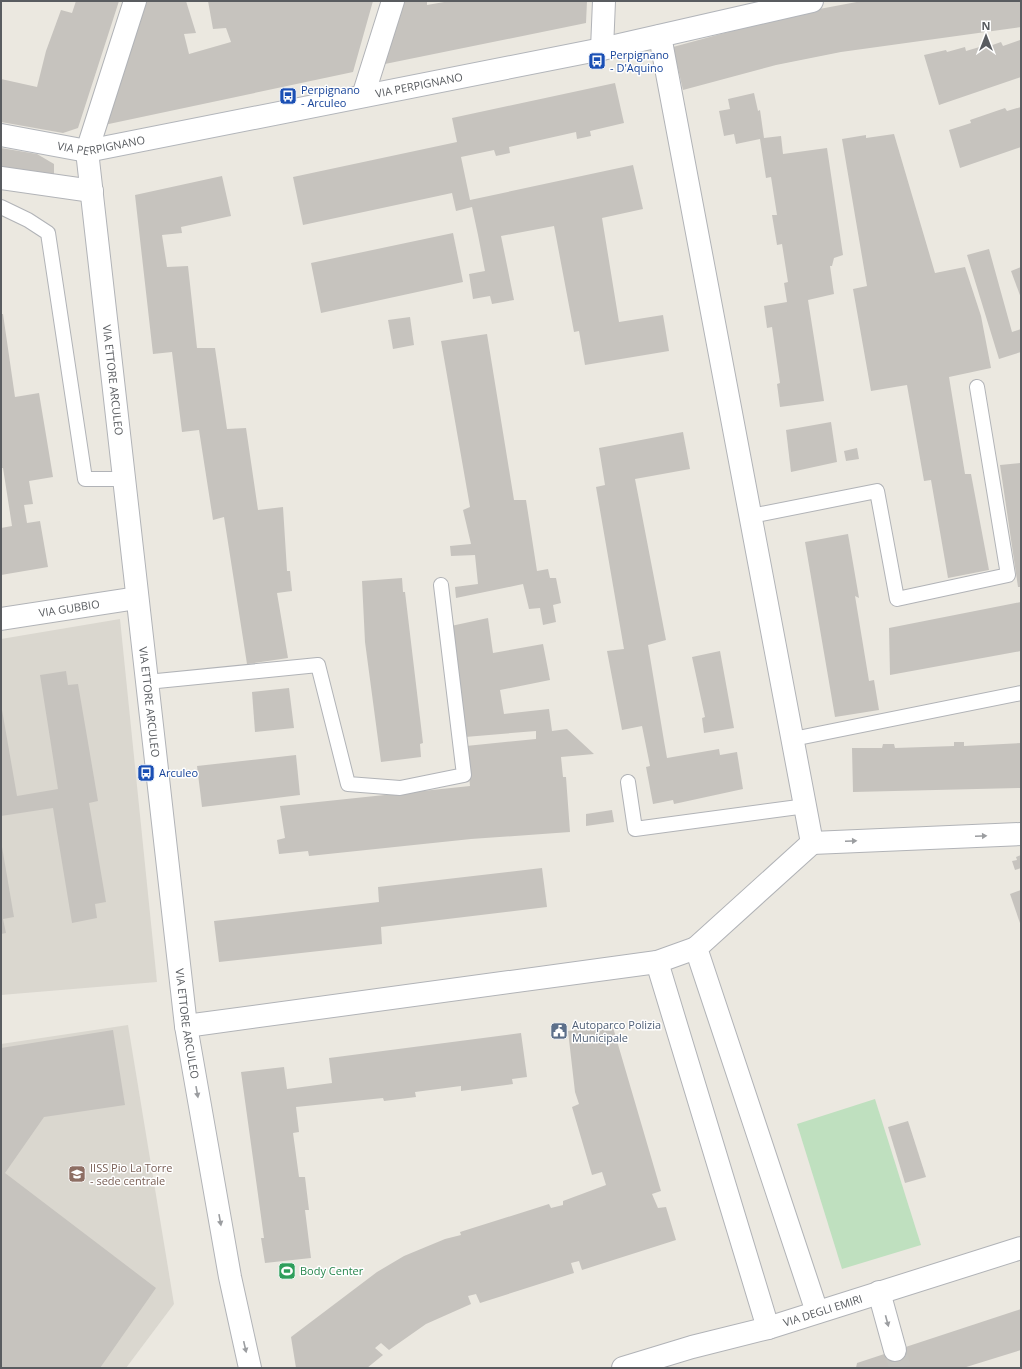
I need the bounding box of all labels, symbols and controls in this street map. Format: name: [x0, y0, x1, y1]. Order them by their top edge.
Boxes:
north arrow: [966, 16, 1006, 56]
text: N: [982, 18, 990, 33]
place label: Perpignano - D'Aquino: [610, 47, 669, 75]
bus stop icon: Perpignano - D'Aquino: [587, 51, 607, 71]
street label: VIA PERPIGNANO: [374, 69, 464, 101]
place label: Perpignano - Arculeo: [301, 82, 360, 110]
bus stop icon: Perpignano - Arculeo: [278, 86, 298, 106]
street label: VIA PERPIGNANO: [56, 132, 146, 158]
street label: VIA ETTORE ARCULEO: [100, 324, 127, 436]
street label: VIA GUBBIO: [38, 596, 101, 620]
street label: VIA ETTORE ARCULEO: [136, 646, 164, 758]
bus stop icon: Arculeo: [136, 763, 156, 783]
place label: Arculeo: [159, 765, 198, 780]
one-way arrow: [975, 832, 987, 839]
one-way arrow: [845, 838, 858, 844]
street label: VIA ETTORE ARCULEO: [173, 968, 203, 1080]
place label: Autoparco Polizia Municipale: [572, 1017, 661, 1045]
public building icon: Autoparco Polizia Municipale: [549, 1021, 569, 1041]
one-way arrow: [195, 1086, 201, 1098]
place label: IISS Pio La Torre - sede centrale: [90, 1160, 173, 1188]
school or university icon: IISS Pio La Torre - sede centrale: [67, 1164, 87, 1184]
one-way arrow: [217, 1214, 223, 1226]
sports icon: Body Center: [277, 1261, 297, 1281]
place label: Body Center: [300, 1263, 364, 1278]
street label: VIA DEGLI EMIRI: [781, 1291, 864, 1330]
one-way arrow: [884, 1315, 890, 1327]
one-way arrow: [243, 1341, 249, 1353]

